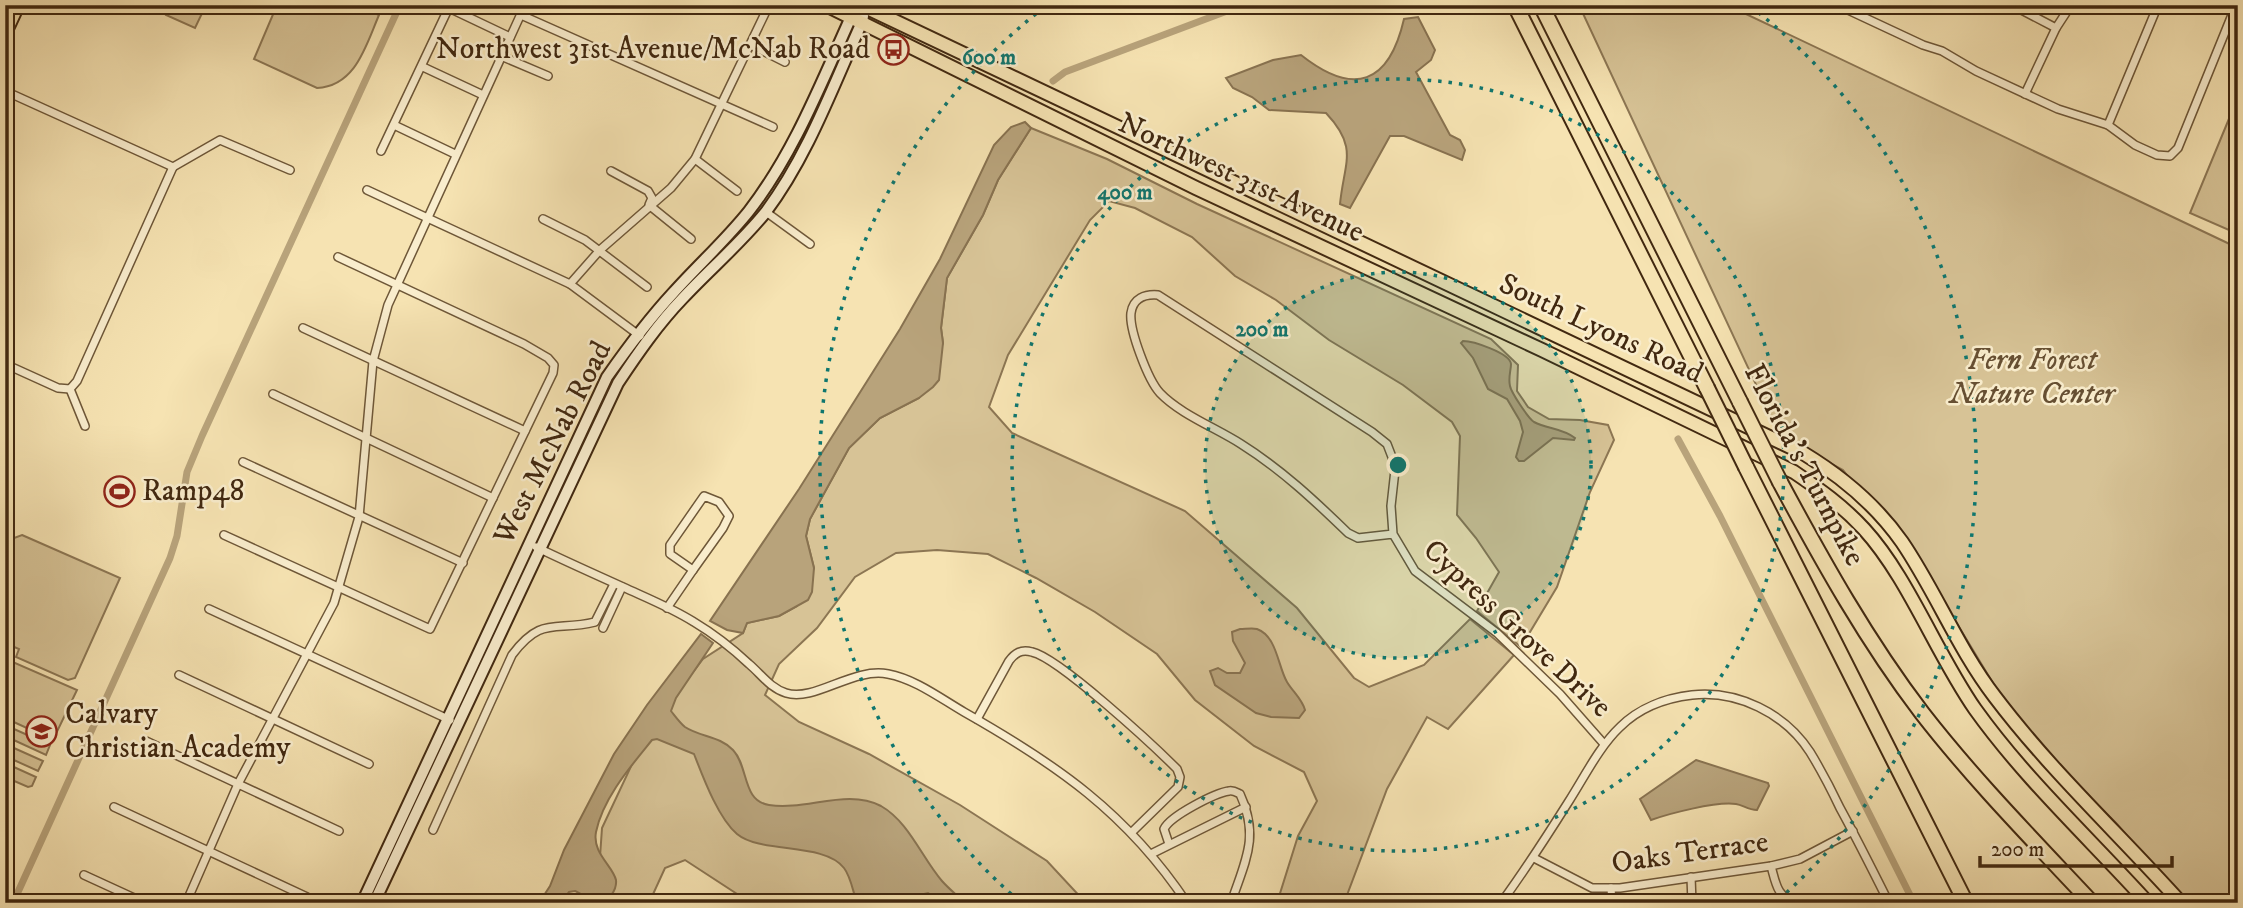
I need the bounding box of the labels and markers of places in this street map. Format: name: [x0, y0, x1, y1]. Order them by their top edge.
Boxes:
place label: Northwest 31st Avenue/McNab Road: [436, 31, 870, 68]
bus stop icon: Northwest 31st Avenue/McNab Road: [876, 32, 910, 66]
centre of rings: [1386, 453, 1410, 477]
place label: Ramp48: [142, 473, 245, 510]
sports icon: Ramp48: [102, 474, 136, 508]
place label: Calvary Christian Academy: [65, 696, 291, 767]
school or university icon: Calvary Christian Academy: [25, 714, 59, 748]

